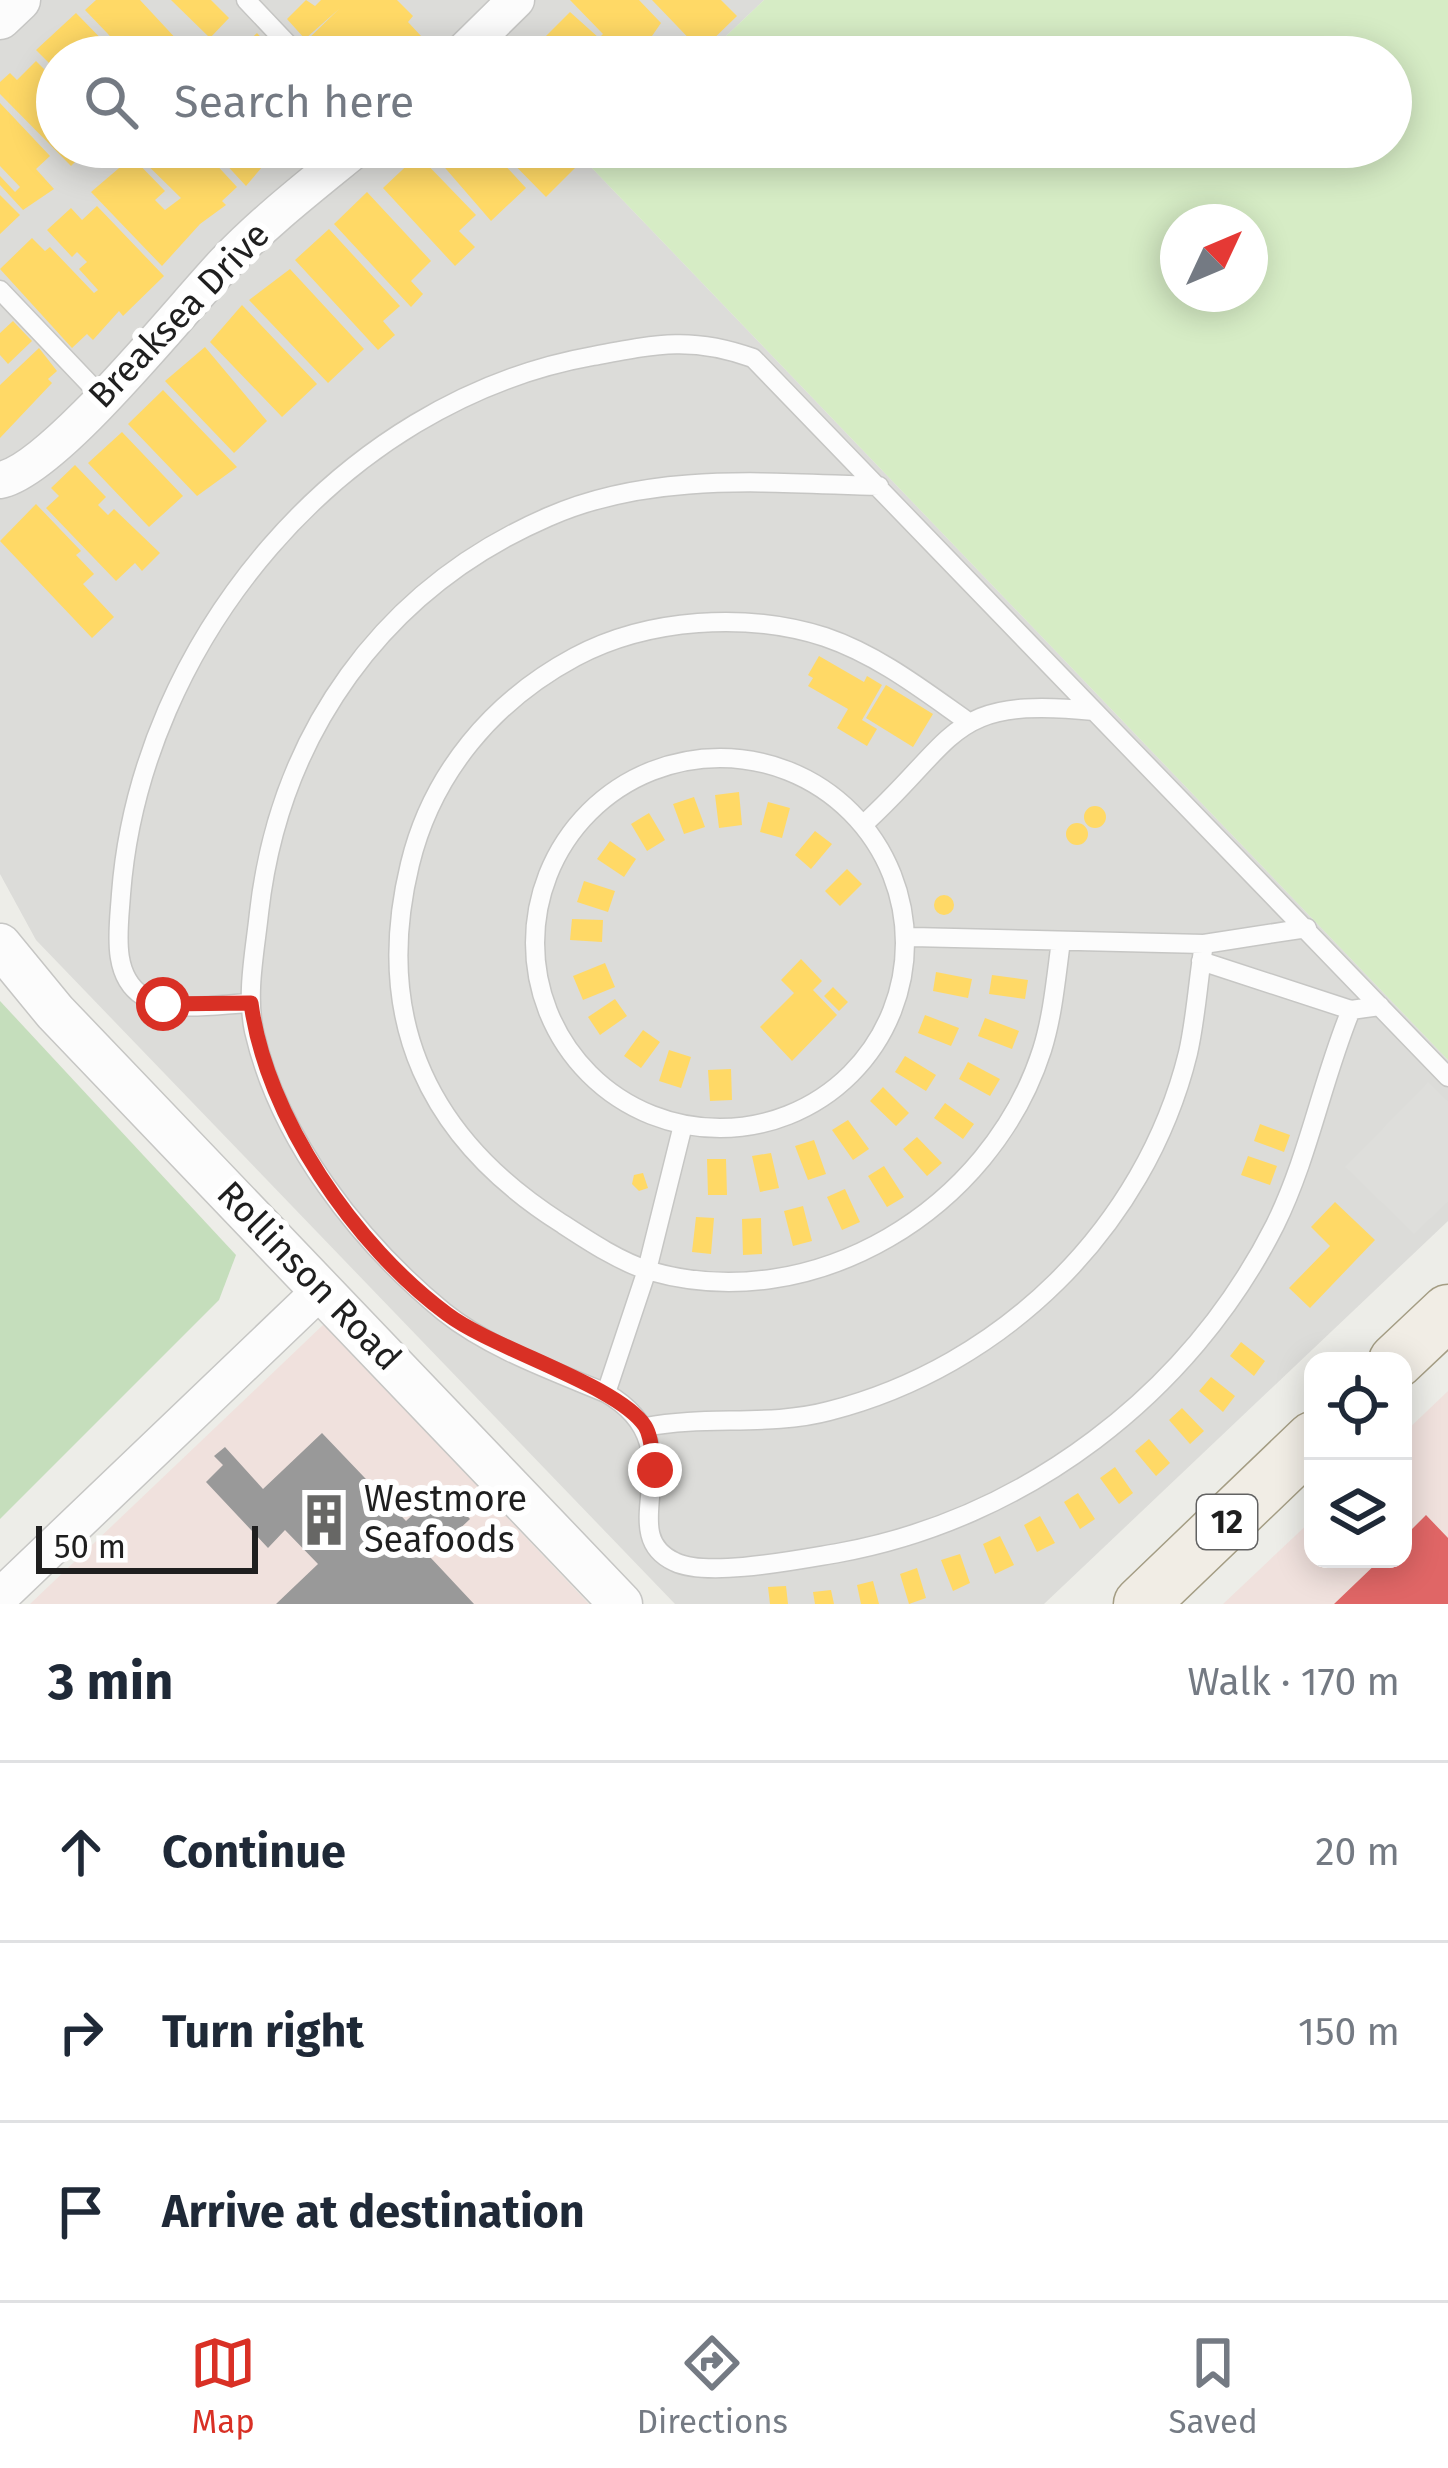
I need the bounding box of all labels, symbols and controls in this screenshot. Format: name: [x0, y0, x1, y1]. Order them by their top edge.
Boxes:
search box: [36, 36, 1412, 168]
icon: search: [78, 69, 144, 135]
text: Search here: [174, 75, 414, 129]
north arrow: [1160, 204, 1268, 312]
street label: Breaksea Drive: [79, 213, 279, 417]
route start: [136, 977, 190, 1031]
street label: Rollinson Road: [208, 1172, 410, 1380]
map controls: [1304, 1352, 1412, 1568]
button: locate: [1304, 1352, 1412, 1460]
route end: [628, 1443, 682, 1497]
button: layers: [1304, 1460, 1412, 1568]
place label: Westmore Seafoods: [364, 1477, 527, 1562]
building icon: Westmore Seafoods: [295, 1491, 353, 1549]
road number: 12: [1197, 1495, 1257, 1549]
scale bar: [36, 1520, 258, 1573]
text: 50 m: [54, 1527, 126, 1567]
text: 3 min: [48, 1651, 174, 1713]
text: Walk · 170 m: [1187, 1659, 1400, 1705]
icon: ahead: [48, 1819, 114, 1885]
text: Continue: [162, 1825, 346, 1879]
text: 20 m: [1315, 1829, 1400, 1875]
icon: right: [48, 1999, 114, 2065]
text: Turn right: [162, 2005, 364, 2059]
text: 150 m: [1298, 2009, 1400, 2055]
icon: arrive: [48, 2179, 114, 2245]
text: Arrive at destination: [162, 2185, 585, 2239]
tab: Map: [190, 2330, 256, 2442]
tab: Directions: [637, 2330, 788, 2442]
tab: Saved: [1168, 2330, 1258, 2442]

